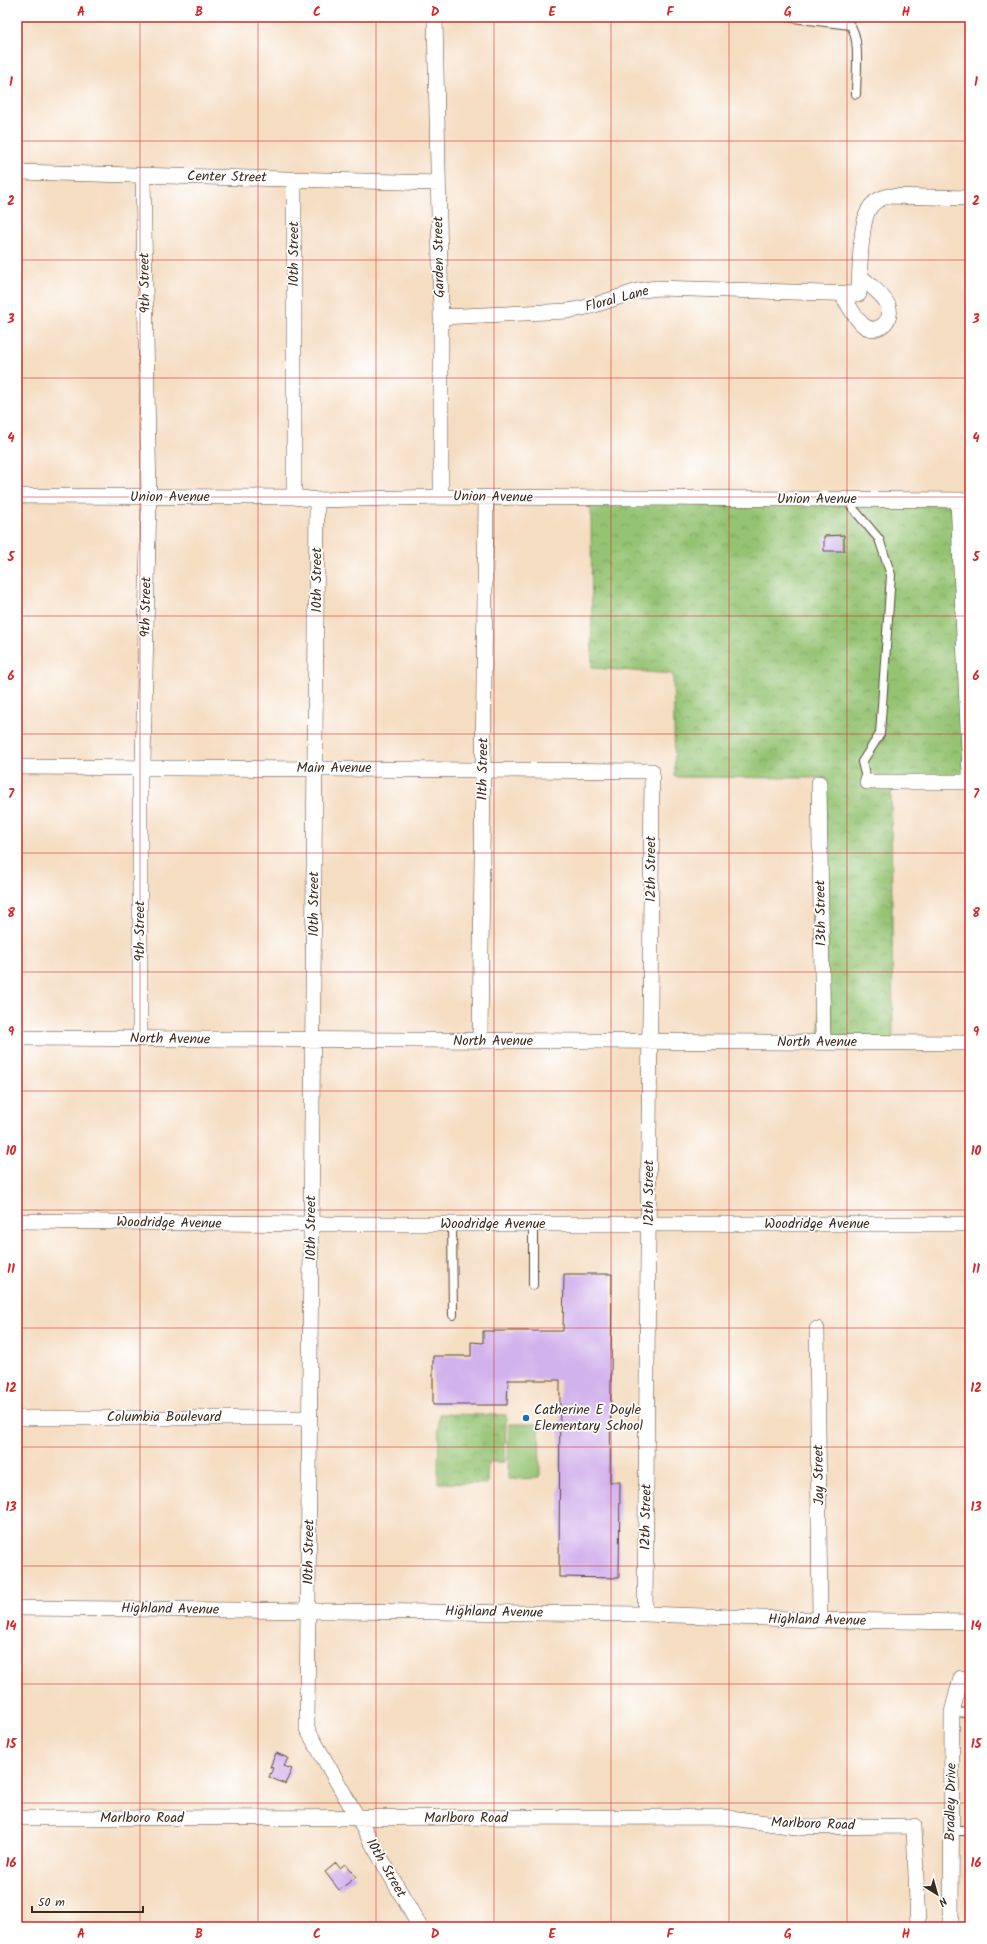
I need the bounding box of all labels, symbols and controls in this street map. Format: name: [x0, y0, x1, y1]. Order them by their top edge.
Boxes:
text: A: [77, 2, 85, 23]
text: B: [195, 2, 203, 23]
text: C: [313, 2, 321, 23]
text: D: [431, 2, 440, 23]
text: E: [548, 2, 556, 23]
text: F: [666, 2, 674, 23]
text: G: [784, 2, 792, 23]
text: H: [902, 2, 911, 23]
text: 1: [9, 72, 13, 93]
text: 1: [974, 72, 978, 93]
street label: Center Street: [187, 165, 268, 189]
text: 2: [7, 191, 15, 212]
text: 2: [972, 191, 980, 212]
street label: Garden Street: [427, 215, 451, 298]
street label: 10th Street: [283, 221, 305, 287]
street label: 9th Street: [133, 252, 157, 314]
street label: Floral Lane: [583, 280, 652, 318]
text: 3: [6, 309, 15, 330]
text: 3: [971, 309, 980, 330]
text: 4: [7, 428, 15, 449]
text: 4: [972, 428, 980, 449]
street label: Union Avenue: [453, 485, 534, 509]
street label: Union Avenue: [130, 486, 211, 508]
street label: Union Avenue: [777, 488, 858, 510]
text: 5: [7, 547, 16, 568]
street label: 10th Street: [306, 547, 328, 613]
text: 5: [972, 547, 981, 568]
street label: 9th Street: [134, 576, 158, 638]
text: 6: [7, 666, 15, 687]
text: 6: [972, 666, 980, 687]
street label: 11th Street: [471, 737, 495, 801]
street label: Main Avenue: [296, 757, 372, 779]
text: 7: [8, 784, 15, 805]
text: 7: [973, 784, 980, 805]
street label: 12th Street: [640, 835, 662, 902]
street label: 10th Street: [303, 871, 325, 937]
street label: 13th Street: [809, 879, 833, 946]
street label: 9th Street: [129, 900, 151, 961]
text: 8: [7, 903, 15, 924]
text: 8: [972, 903, 980, 924]
text: 9: [8, 1022, 15, 1043]
text: 9: [973, 1022, 980, 1043]
street label: North Avenue: [130, 1027, 211, 1051]
street label: North Avenue: [453, 1030, 534, 1052]
street label: North Avenue: [777, 1031, 858, 1053]
text: 10: [6, 1141, 17, 1162]
text: 10: [971, 1141, 982, 1162]
street label: 12th Street: [638, 1159, 660, 1226]
street label: 10th Street: [300, 1195, 322, 1261]
street label: Woodridge Avenue: [116, 1211, 223, 1235]
street label: Woodridge Avenue: [440, 1213, 546, 1235]
street label: Woodridge Avenue: [764, 1213, 870, 1235]
text: 11: [7, 1259, 15, 1280]
text: 11: [972, 1259, 980, 1280]
text: 12: [5, 1378, 17, 1399]
text: 12: [970, 1378, 982, 1399]
place label: Catherine E Doyle Elementary School: [534, 1399, 643, 1437]
street label: Columbia Boulevard: [107, 1406, 222, 1428]
marker: Catherine E Doyle Elementary School: [521, 1413, 531, 1423]
street label: Jay Street: [807, 1444, 831, 1506]
street label: 12th Street: [634, 1483, 658, 1550]
text: 13: [5, 1497, 17, 1518]
text: 13: [970, 1497, 982, 1518]
street label: 10th Street: [297, 1519, 321, 1585]
street label: Highland Avenue: [121, 1597, 220, 1621]
street label: Highland Avenue: [445, 1600, 544, 1624]
street label: Highland Avenue: [768, 1608, 867, 1632]
text: 14: [5, 1616, 17, 1637]
text: 14: [970, 1616, 982, 1637]
text: 15: [6, 1734, 18, 1755]
text: 15: [971, 1734, 983, 1755]
street label: Bradley Drive: [939, 1762, 963, 1841]
street label: Marlboro Road: [100, 1807, 185, 1829]
street label: Marlboro Road: [424, 1807, 509, 1829]
street label: Marlboro Road: [771, 1812, 856, 1836]
street label: 10th Street: [360, 1834, 412, 1902]
text: 16: [6, 1853, 16, 1874]
text: 16: [971, 1853, 981, 1874]
north arrow: [917, 1874, 957, 1914]
scale bar: [32, 1888, 143, 1914]
text: N: [934, 1892, 951, 1910]
text: 50 m: [38, 1893, 65, 1912]
text: A: [77, 1924, 85, 1944]
text: B: [195, 1924, 203, 1944]
text: C: [313, 1924, 321, 1944]
text: D: [431, 1924, 440, 1944]
text: E: [548, 1924, 556, 1944]
text: F: [666, 1924, 674, 1944]
text: G: [784, 1924, 792, 1944]
text: H: [902, 1924, 911, 1944]

